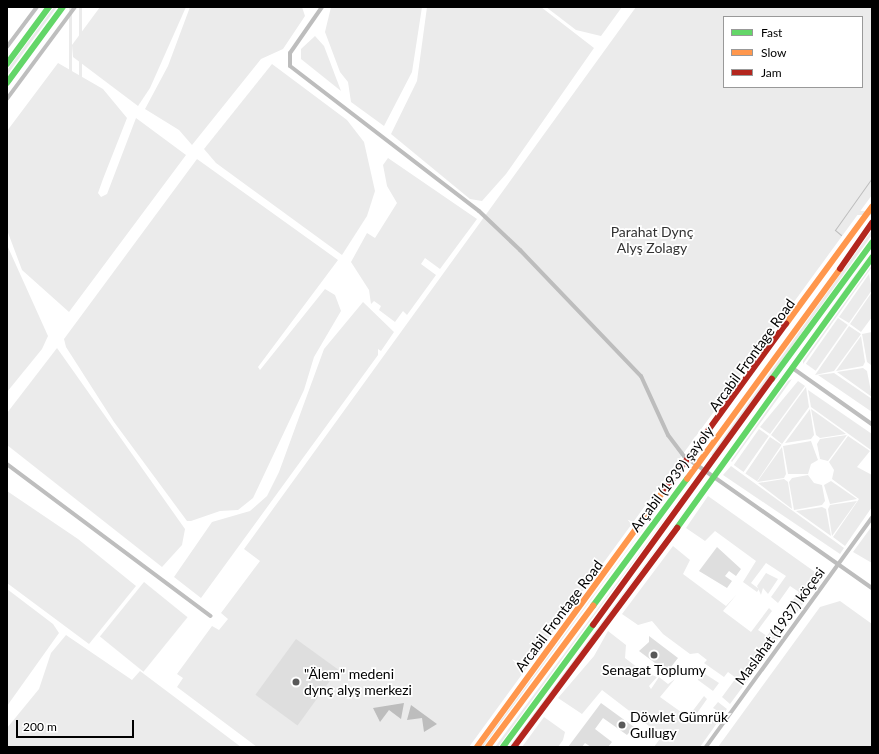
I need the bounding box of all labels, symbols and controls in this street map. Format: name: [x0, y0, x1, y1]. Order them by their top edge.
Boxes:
legend: [723, 16, 863, 88]
text: Fast: [761, 25, 782, 40]
text: Slow: [761, 45, 786, 60]
text: Jam: [761, 65, 782, 80]
park label: Parahat Dynç Alyş Zolagy: [611, 224, 693, 256]
street label: Arcabil Frontage Road: [706, 295, 798, 415]
street label: Arçabil (1939) şaýoly: [627, 423, 717, 535]
street label: Arcabil Frontage Road: [512, 557, 606, 675]
street label: Maslahat (1937) köçesi: [732, 564, 828, 688]
marker: Senagat Toplumy: [649, 650, 659, 660]
place label: Senagat Toplumy: [602, 662, 706, 678]
place label: "Älem" medeni dynç alyş merkezi: [304, 666, 412, 698]
marker: "Älem" medeni dynç alyş merkezi: [291, 677, 301, 687]
place label: Döwlet Gümrük Gullugy: [630, 709, 728, 742]
scale bar: [18, 712, 136, 738]
text: 200 m: [23, 719, 57, 734]
marker: Döwlet Gümrük Gullugy: [617, 720, 627, 730]

